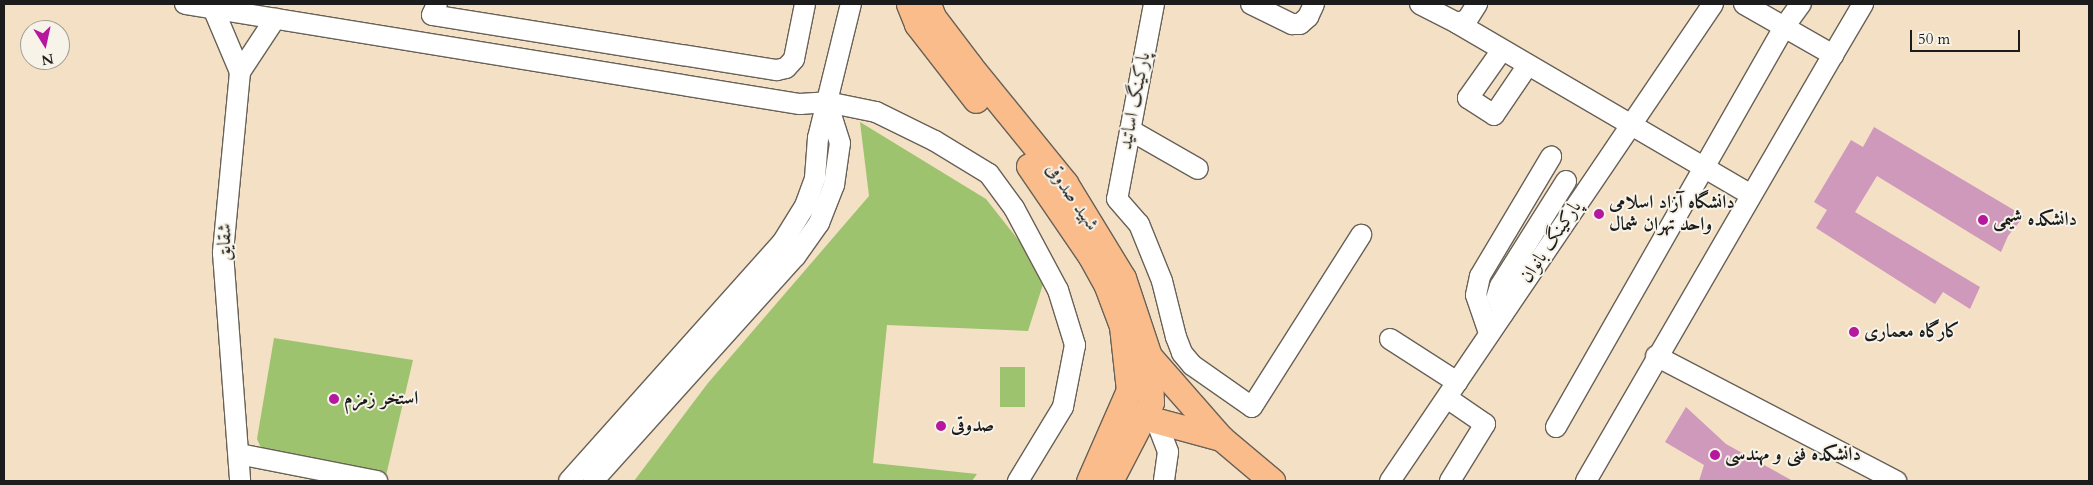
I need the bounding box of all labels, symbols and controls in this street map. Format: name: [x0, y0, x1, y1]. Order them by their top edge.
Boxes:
north arrow: [20, 20, 70, 70]
scale bar: [1913, 20, 2023, 52]
text: 50 m: [1918, 29, 1950, 49]
text: N: [40, 49, 55, 70]
street label: پارکینگ اساتید: [1114, 50, 1156, 152]
street label: شهید صدوقی: [1040, 159, 1104, 235]
place label: دانشگاه آزاد اسلامی واحد تهران شمال: [1609, 192, 1735, 236]
street label: پارکینگ بانوان: [1515, 197, 1587, 287]
marker: دانشگاه آزاد اسلامی واحد تهران شمال: [1593, 208, 1605, 220]
place label: دانشکده شیمی: [1993, 209, 2077, 231]
marker: دانشکده شیمی: [1977, 214, 1989, 226]
street label: شقایق: [213, 223, 237, 261]
place label: کارگاه معماری: [1864, 321, 1960, 343]
marker: کارگاه معماری: [1848, 326, 1860, 338]
place label: استخر زمزم: [344, 388, 418, 410]
marker: استخر زمزم: [328, 393, 340, 405]
place label: صدوقی: [951, 415, 994, 437]
marker: صدوقی: [935, 420, 947, 432]
place label: دانشکده فنی و مهندسی: [1725, 444, 1861, 466]
marker: دانشکده فنی و مهندسی: [1709, 449, 1721, 461]

